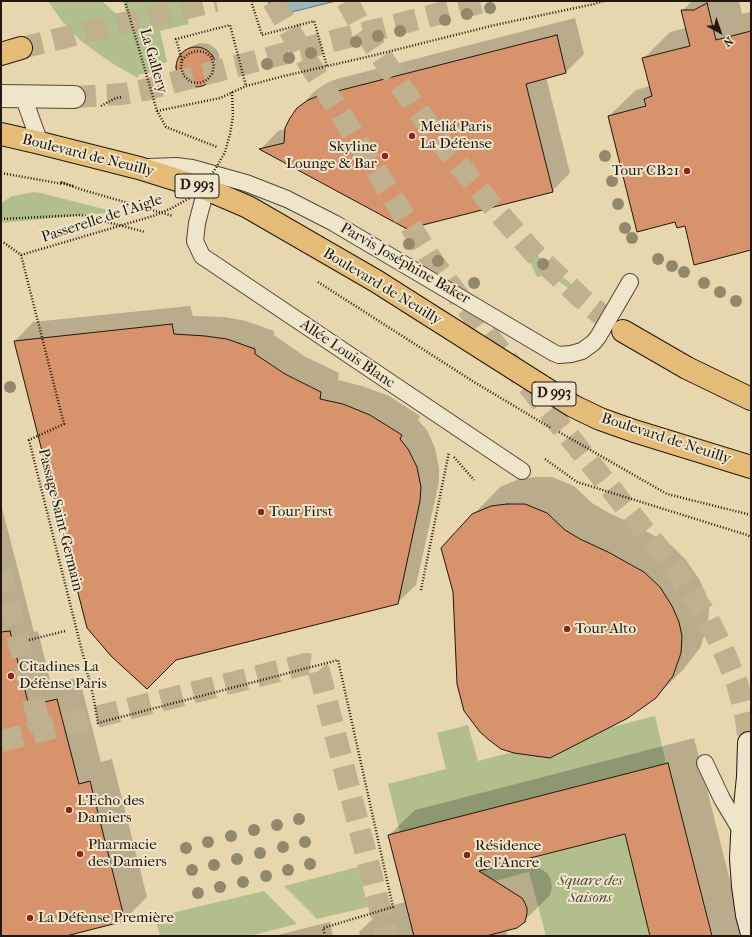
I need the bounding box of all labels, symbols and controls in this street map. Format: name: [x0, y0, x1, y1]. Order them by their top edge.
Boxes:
north arrow: [700, 12, 740, 52]
street label: La Gallery: [135, 26, 171, 96]
text: N: [721, 34, 735, 49]
place label: Meliá Paris La Défense: [420, 118, 492, 153]
street label: Boulevard de Neuilly: [20, 131, 156, 181]
marker: Meliá Paris La Défense: [407, 131, 417, 141]
place label: Skyline Lounge & Bar: [286, 138, 377, 173]
marker: Skyline Lounge & Bar: [380, 151, 390, 161]
place label: Tour CB21: [612, 162, 679, 180]
marker: Tour CB21: [682, 166, 692, 176]
road number: D 993: [175, 174, 219, 198]
street label: Passerelle de l'Aigle: [39, 191, 165, 247]
street label: Parvis Joséphine Baker: [337, 219, 473, 309]
street label: Boulevard de Neuilly: [319, 244, 445, 330]
street label: Allée Louis Blanc: [296, 316, 398, 392]
road number: D 993: [532, 382, 576, 406]
street label: Boulevard de Neuilly: [599, 410, 733, 468]
street label: Passage Saint-Germain: [34, 447, 86, 593]
place label: Tour First: [269, 503, 333, 521]
marker: Tour First: [256, 507, 266, 517]
place label: Tour Alto: [575, 620, 636, 638]
marker: Tour Alto: [562, 624, 572, 634]
place label: Citadines La Défense Paris: [19, 658, 107, 693]
marker: Citadines La Défense Paris: [6, 671, 16, 681]
place label: L'Echo des Damiers: [77, 792, 144, 827]
marker: L'Echo des Damiers: [64, 805, 74, 815]
place label: Pharmacie des Damiers: [88, 836, 167, 871]
place label: Résidence de l'Ancre: [475, 837, 541, 872]
marker: Pharmacie des Damiers: [75, 849, 85, 859]
marker: Résidence de l'Ancre: [462, 850, 472, 860]
park label: Square des Saisons: [557, 872, 623, 907]
place label: La Défense Première: [38, 909, 174, 927]
marker: La Défense Première: [25, 913, 35, 923]

